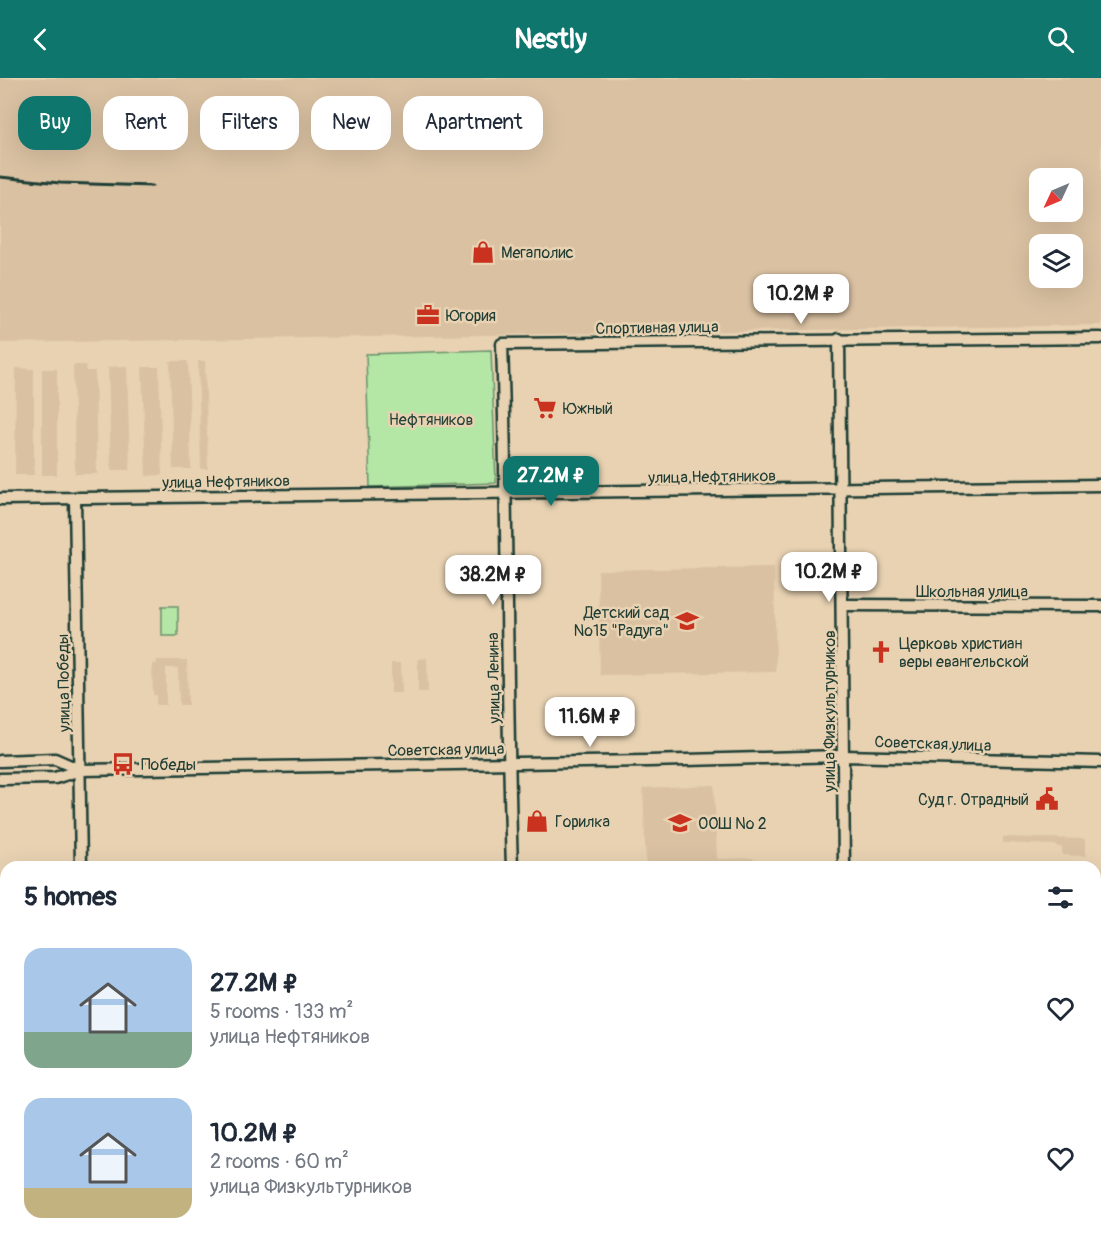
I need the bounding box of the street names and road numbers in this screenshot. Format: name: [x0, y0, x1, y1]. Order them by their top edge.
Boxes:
street label: Спортивная улица: [595, 317, 719, 339]
street label: улица Нефтяников: [647, 466, 776, 488]
street label: улица Нефтяников: [161, 471, 290, 493]
street label: Школьная улица: [916, 582, 1028, 602]
street label: улица Физкультурников: [820, 630, 840, 793]
street label: улица Ленина: [483, 632, 505, 725]
street label: улица Победы: [53, 634, 75, 733]
street label: Советская улица: [874, 732, 992, 756]
street label: Советская улица: [387, 739, 505, 761]

